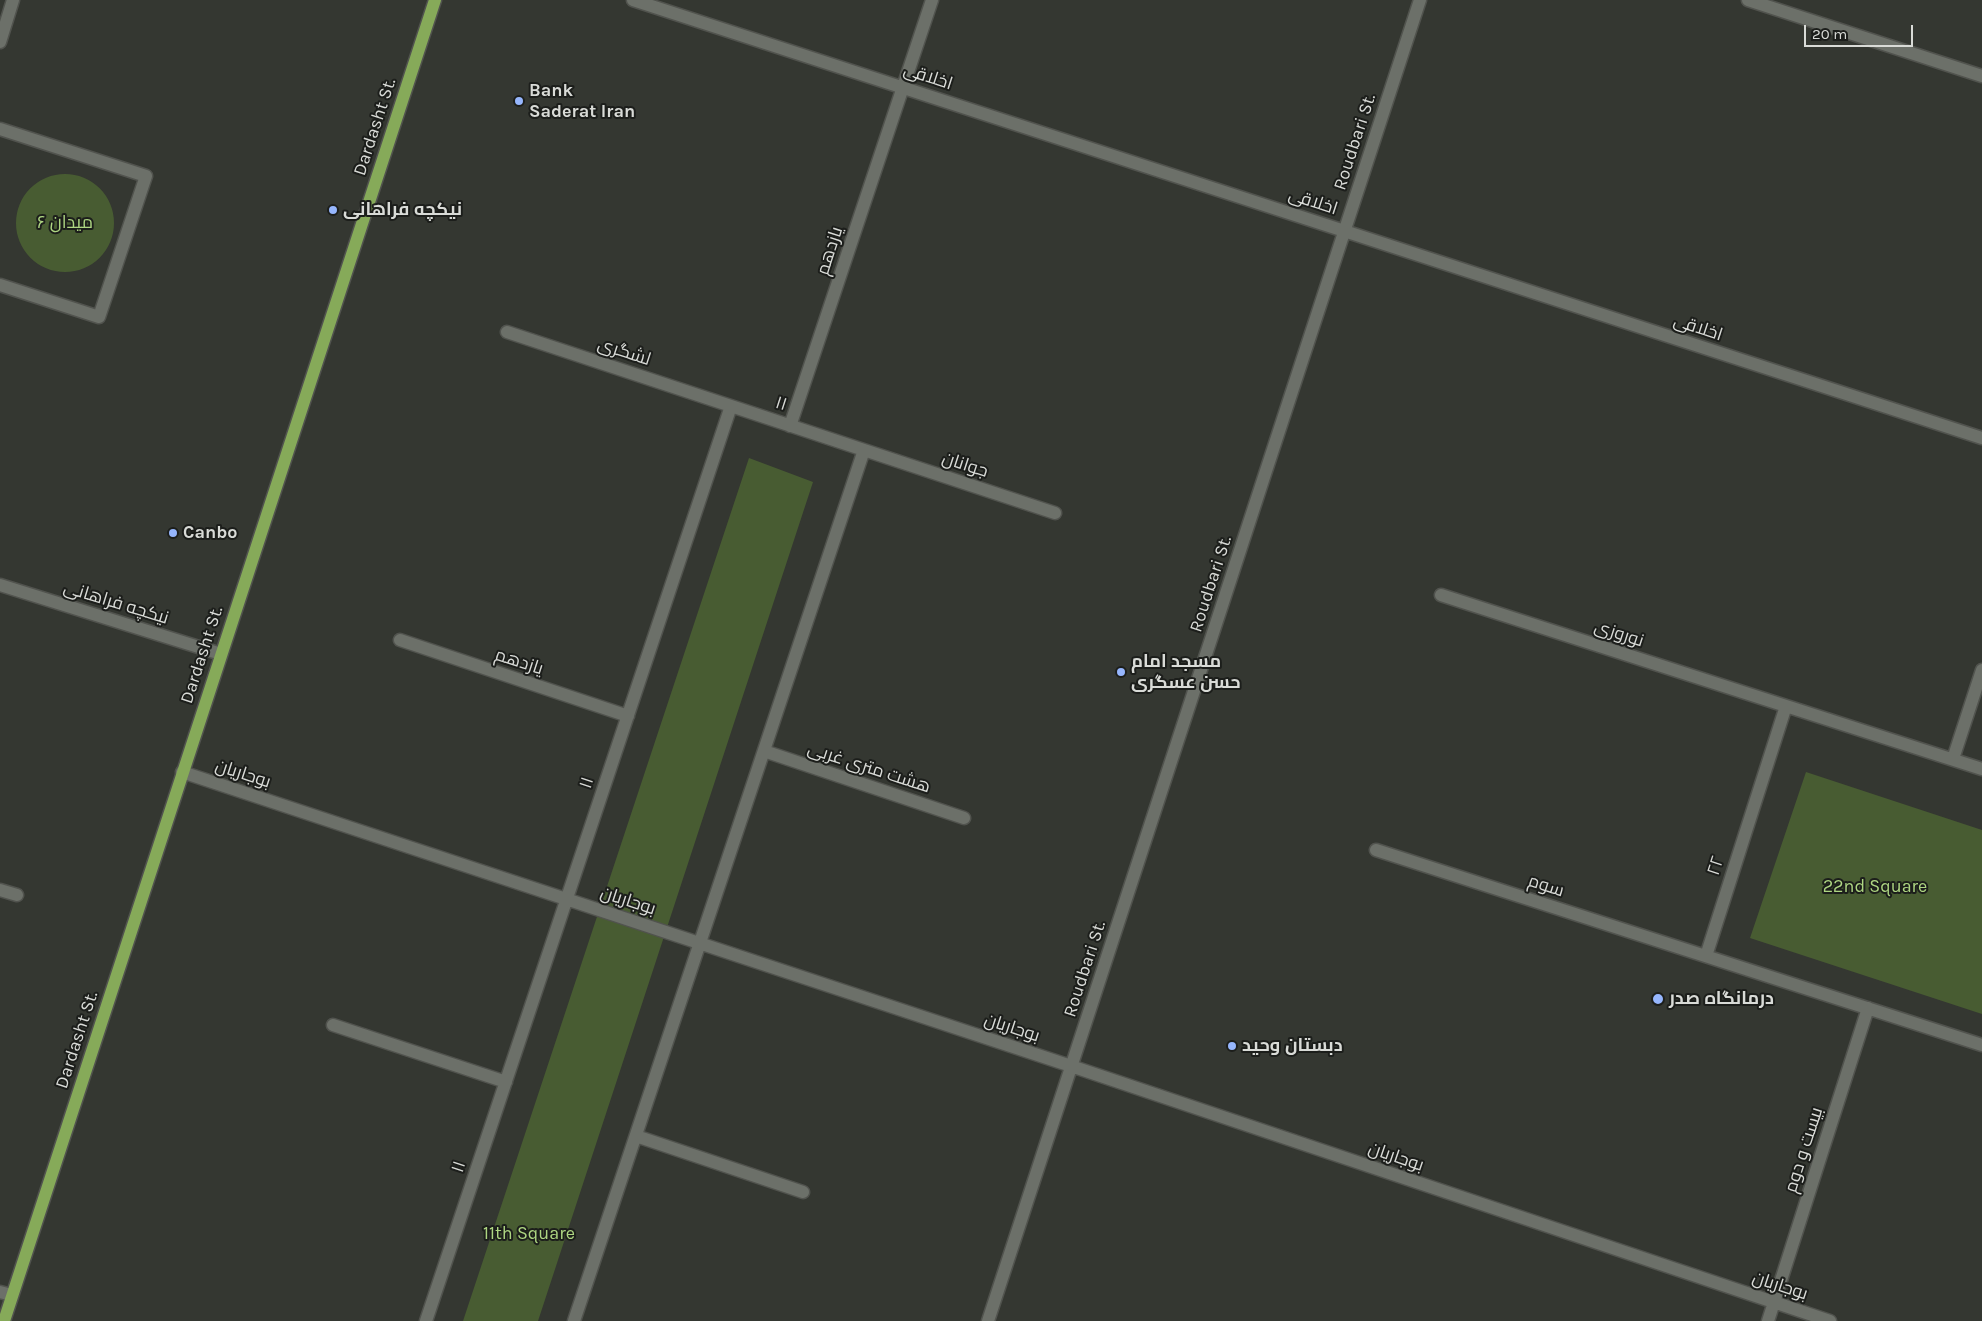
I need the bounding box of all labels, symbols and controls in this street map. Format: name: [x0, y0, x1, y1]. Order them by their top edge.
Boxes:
scale bar: [1807, 15, 1916, 47]
text: 20 m: [1812, 25, 1847, 43]
street label: اخلاقی: [901, 59, 955, 95]
street label: Dardasht St.: [349, 76, 401, 178]
place label: Bank Saderat Iran: [529, 80, 635, 122]
street label: Roudbari St.: [1329, 91, 1381, 193]
marker: Bank Saderat Iran: [513, 95, 525, 107]
street label: اخلاقی: [1286, 184, 1340, 220]
place label: نیکچه فراهانی: [343, 199, 462, 221]
marker: نیکچه فراهانی: [327, 204, 339, 216]
park label: میدان ۶: [37, 212, 93, 234]
street label: یازدهم: [812, 224, 848, 278]
street label: اخلاقی: [1671, 310, 1725, 346]
street label: لشگری: [595, 333, 653, 371]
street label: ۱۱: [772, 392, 790, 416]
street label: جوانان: [939, 447, 991, 483]
place label: Canbo: [183, 522, 237, 544]
marker: Canbo: [167, 527, 179, 539]
street label: Roudbari St.: [1185, 533, 1237, 635]
street label: نیکچه فراهانی: [61, 577, 171, 629]
street label: Dardasht St.: [176, 604, 228, 706]
street label: نوروزی: [1592, 616, 1646, 652]
street label: یازدهم: [492, 644, 546, 680]
place label: مسجد امام حسن عسگری: [1131, 651, 1241, 694]
marker: مسجد امام حسن عسگری: [1115, 666, 1127, 678]
street label: هشت متری غربی: [805, 738, 933, 798]
street label: بوجاریان: [212, 755, 274, 793]
street label: ۱۱: [575, 774, 599, 792]
street label: ۲۲: [1703, 854, 1729, 878]
street label: سوم: [1525, 870, 1567, 902]
park label: 22nd Square: [1823, 876, 1927, 898]
street label: بوجاریان: [597, 882, 659, 920]
street label: Roudbari St.: [1059, 918, 1111, 1020]
place label: درمانگاه صدر: [1669, 988, 1774, 1010]
street label: Dardasht St.: [51, 989, 103, 1091]
marker: درمانگاه صدر: [1651, 992, 1665, 1006]
street label: بوجاریان: [981, 1009, 1043, 1047]
place label: دبستان وحید: [1242, 1035, 1343, 1057]
marker: دبستان وحید: [1226, 1040, 1238, 1052]
street label: بیست و دوم: [1780, 1105, 1828, 1195]
street label: بوجاریان: [1365, 1137, 1427, 1177]
street label: ۱۱: [447, 1158, 471, 1176]
park label: 11th Square: [483, 1223, 575, 1245]
street label: بوجاریان: [1749, 1267, 1811, 1305]

